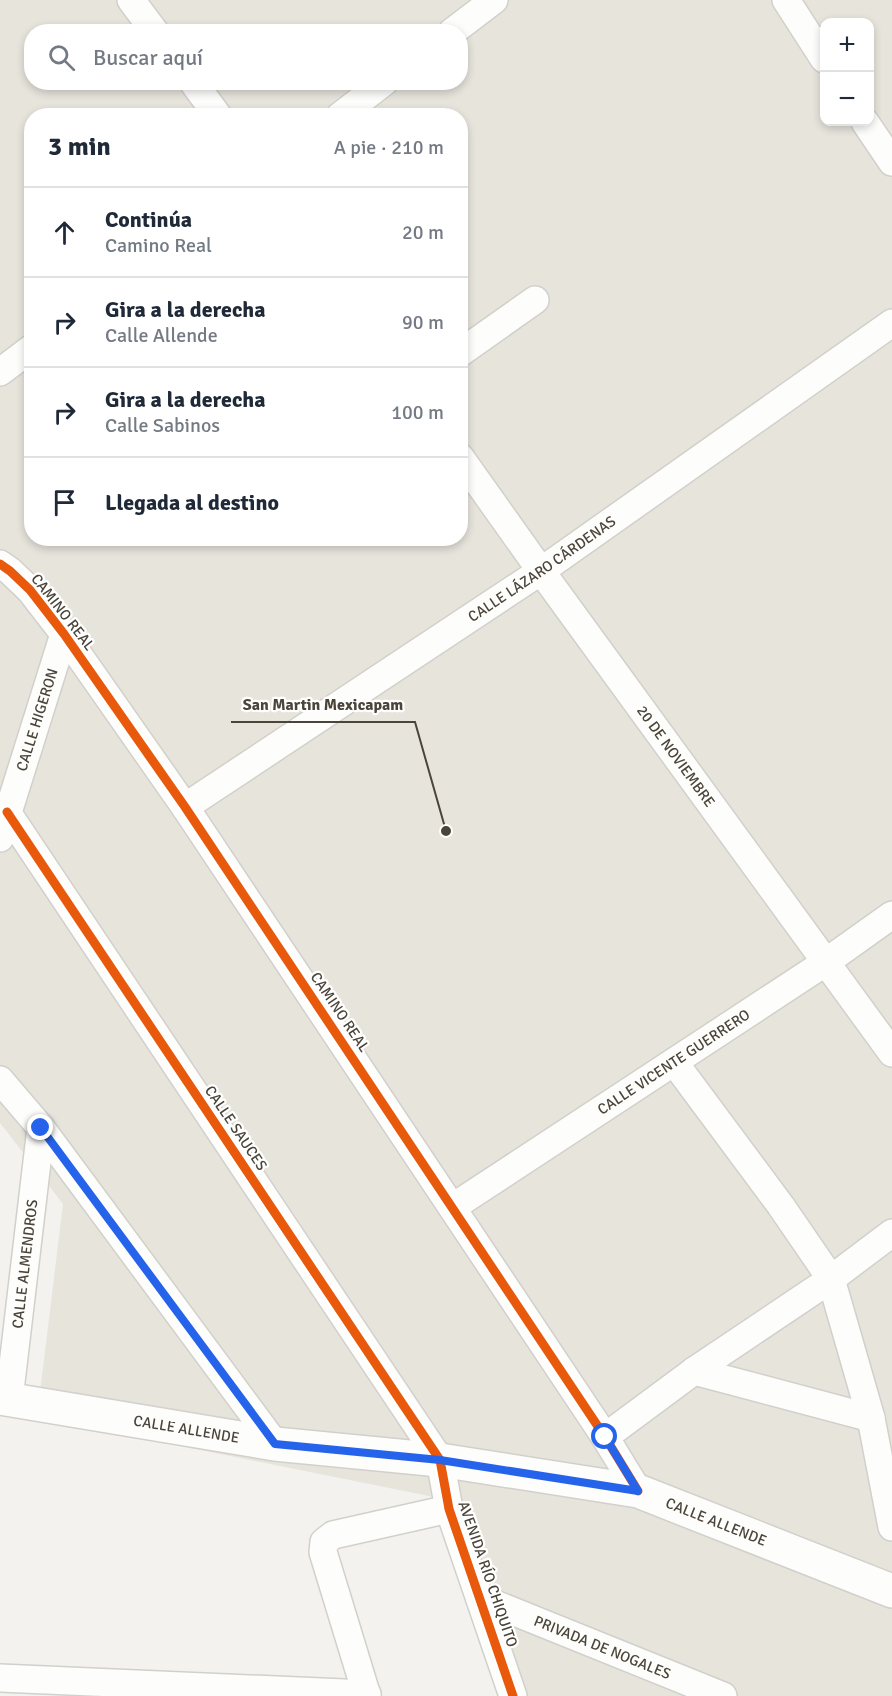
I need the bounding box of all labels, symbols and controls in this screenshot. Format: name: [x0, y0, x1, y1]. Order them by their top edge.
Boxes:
map controls: [820, 18, 874, 126]
button: +: [820, 18, 874, 72]
search box: [24, 24, 468, 90]
icon: search: [45, 41, 78, 74]
text: Buscar aquí: [93, 44, 203, 71]
button: −: [820, 72, 874, 126]
text: 3 min: [48, 131, 111, 163]
text: A pie · 210 m: [334, 135, 444, 160]
text: Continúa: [105, 206, 192, 233]
icon: ahead: [48, 216, 81, 249]
text: 20 m: [402, 220, 444, 245]
text: Camino Real: [105, 233, 212, 258]
text: Gira a la derecha: [105, 296, 266, 323]
icon: right: [48, 306, 81, 339]
text: 90 m: [402, 310, 444, 335]
text: Calle Allende: [105, 323, 218, 348]
text: Gira a la derecha: [105, 386, 266, 413]
icon: right: [48, 396, 81, 429]
text: 100 m: [391, 400, 444, 425]
text: Calle Sabinos: [105, 413, 220, 438]
icon: arrive: [48, 486, 81, 519]
text: Llegada al destino: [105, 489, 279, 516]
street label: CALLE LÁZARO CÁRDENAS: [465, 512, 619, 626]
street label: CAMINO REAL: [27, 570, 99, 654]
street label: CALLE HIGERON: [13, 666, 62, 773]
callout: San Martin Mexicapam: [231, 688, 415, 722]
text: San Martin Mexicapam: [243, 695, 403, 715]
street label: 20 DE NOVIEMBRE: [633, 702, 719, 811]
street label: CAMINO REAL: [307, 969, 373, 1056]
street label: CALLE VICENTE GUERRERO: [594, 1005, 753, 1119]
street label: CALLE SAUCES: [201, 1082, 271, 1174]
route end: [27, 1114, 53, 1140]
street label: CALLE ALMENDROS: [8, 1198, 42, 1329]
street label: CALLE ALLENDE: [132, 1411, 241, 1447]
route start: [591, 1423, 617, 1449]
street label: CALLE ALLENDE: [663, 1494, 769, 1550]
street label: AVENIDA RÍO CHIQUITO: [455, 1498, 522, 1650]
street label: PRIVADA DE NOGALES: [531, 1612, 673, 1683]

